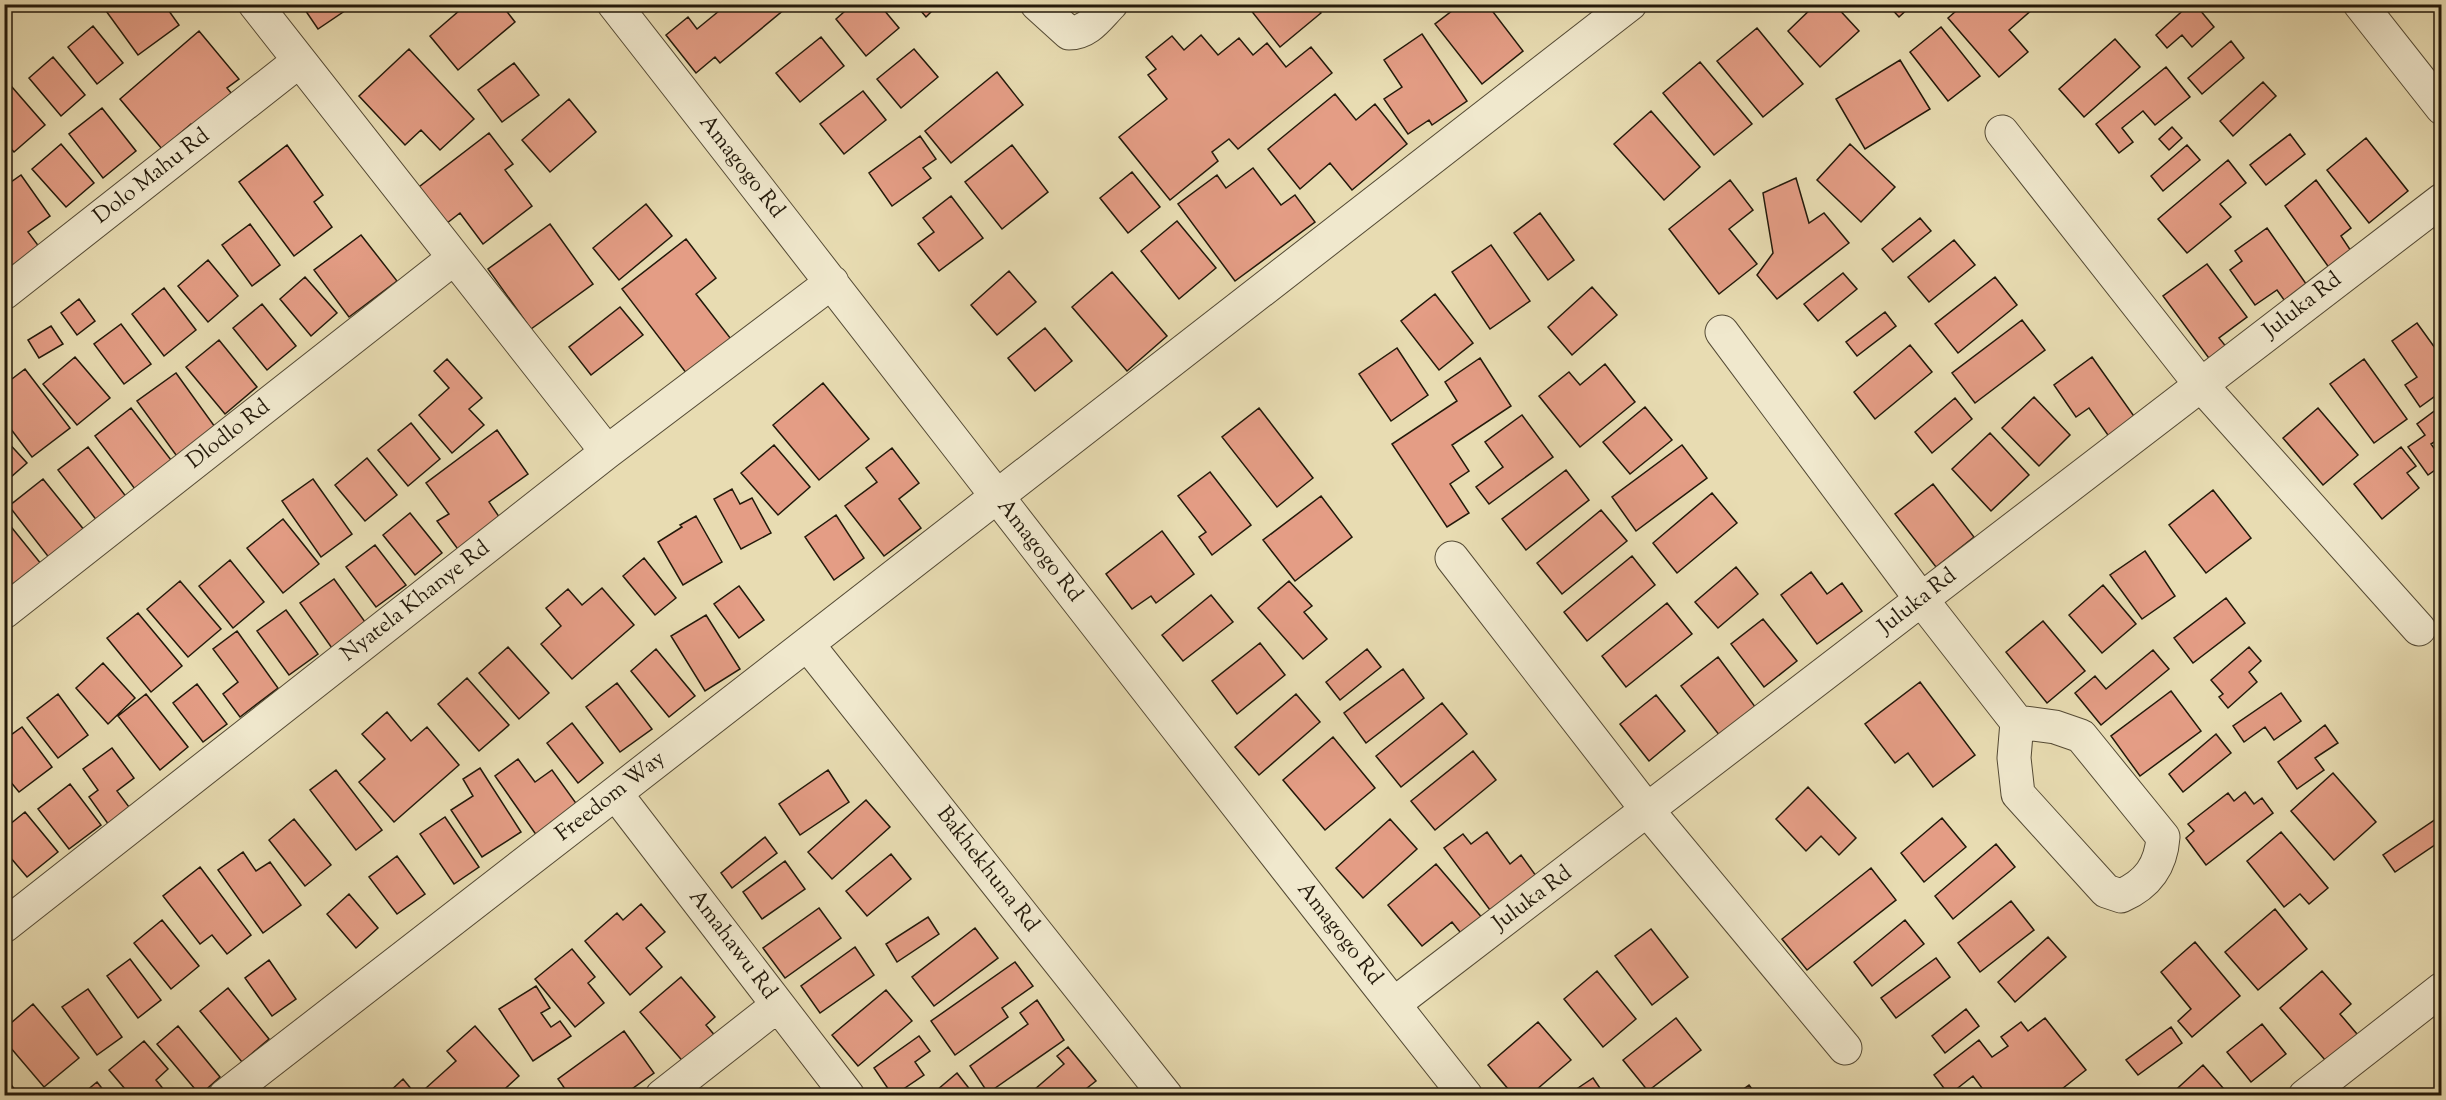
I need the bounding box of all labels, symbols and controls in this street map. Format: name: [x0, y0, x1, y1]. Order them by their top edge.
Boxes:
street label: Amagogo Rd: [690, 108, 792, 226]
street label: Dolo Mahu Rd: [87, 121, 217, 233]
street label: Juluka Rd: [2256, 265, 2349, 348]
street label: Dlodlo Rd: [181, 392, 277, 478]
street label: Amagogo Rd: [988, 492, 1090, 610]
street label: Nyatela Khanye Rd: [335, 534, 497, 670]
street label: Juluka Rd: [1871, 561, 1964, 644]
street label: Freedom Way: [549, 744, 673, 850]
street label: Bakhekhuna Rd: [928, 800, 1046, 940]
street label: Juluka Rd: [1486, 859, 1579, 940]
street label: Amagogo Rd: [1288, 875, 1390, 993]
street label: Amahawu Rd: [680, 883, 784, 1007]

